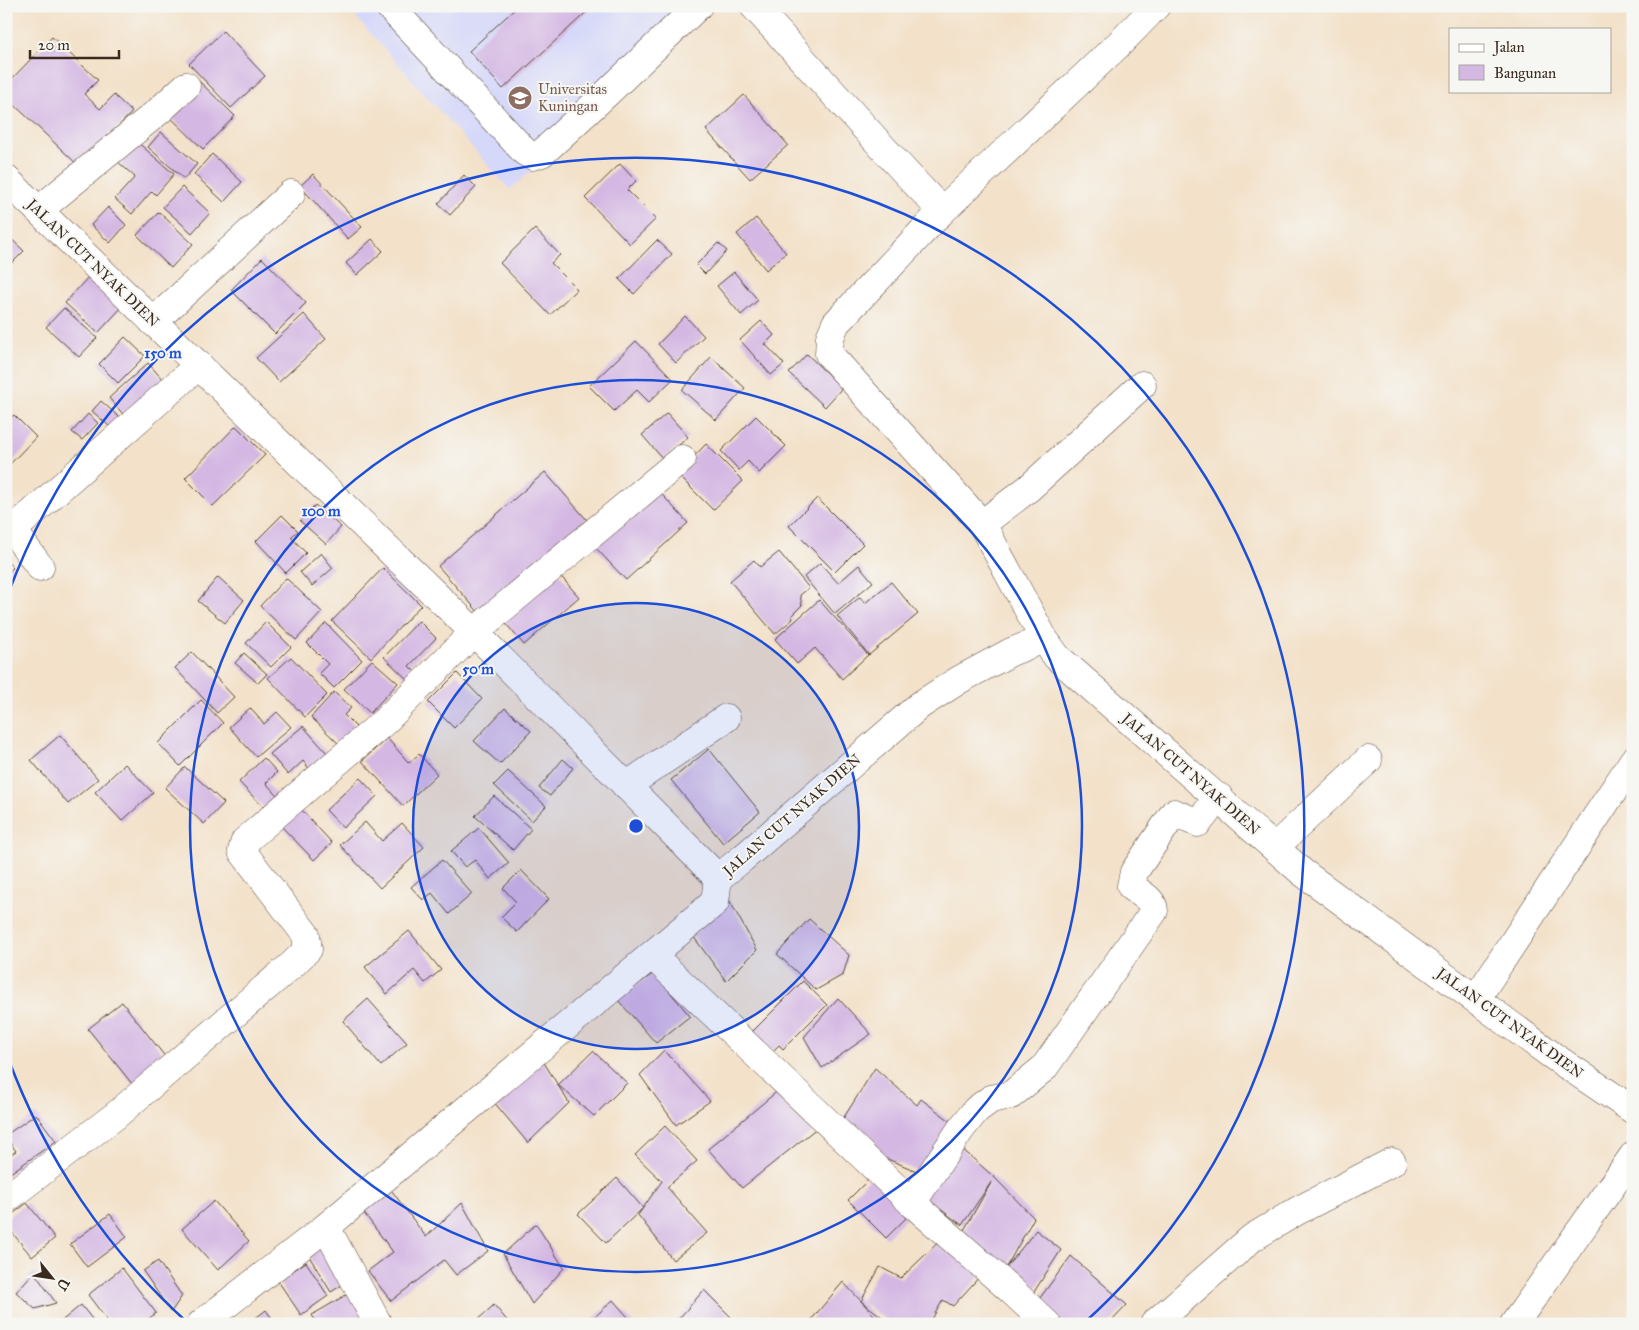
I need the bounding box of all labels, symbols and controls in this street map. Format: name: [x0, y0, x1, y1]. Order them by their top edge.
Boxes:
scale bar: [30, 28, 119, 60]
legend: [1449, 28, 1612, 92]
text: 20 m: [38, 36, 70, 54]
text: Jalan: [1492, 38, 1525, 57]
text: Bangunan: [1494, 64, 1556, 82]
place label: Universitas Kuningan: [538, 80, 607, 115]
school or university icon: Universitas Kuningan: [507, 85, 533, 111]
street label: JALAN CUT NYAK DIEN: [21, 194, 163, 332]
text: 150 m: [144, 344, 182, 362]
text: 100 m: [301, 502, 341, 520]
text: 50 m: [462, 660, 494, 678]
street label: JALAN CUT NYAK DIEN: [1116, 708, 1264, 840]
street label: JALAN CUT NYAK DIEN: [718, 750, 865, 882]
centre of rings: [627, 817, 645, 835]
street label: JALAN CUT NYAK DIEN: [1431, 963, 1587, 1083]
north arrow: [28, 1252, 78, 1302]
text: U: [52, 1275, 73, 1294]

